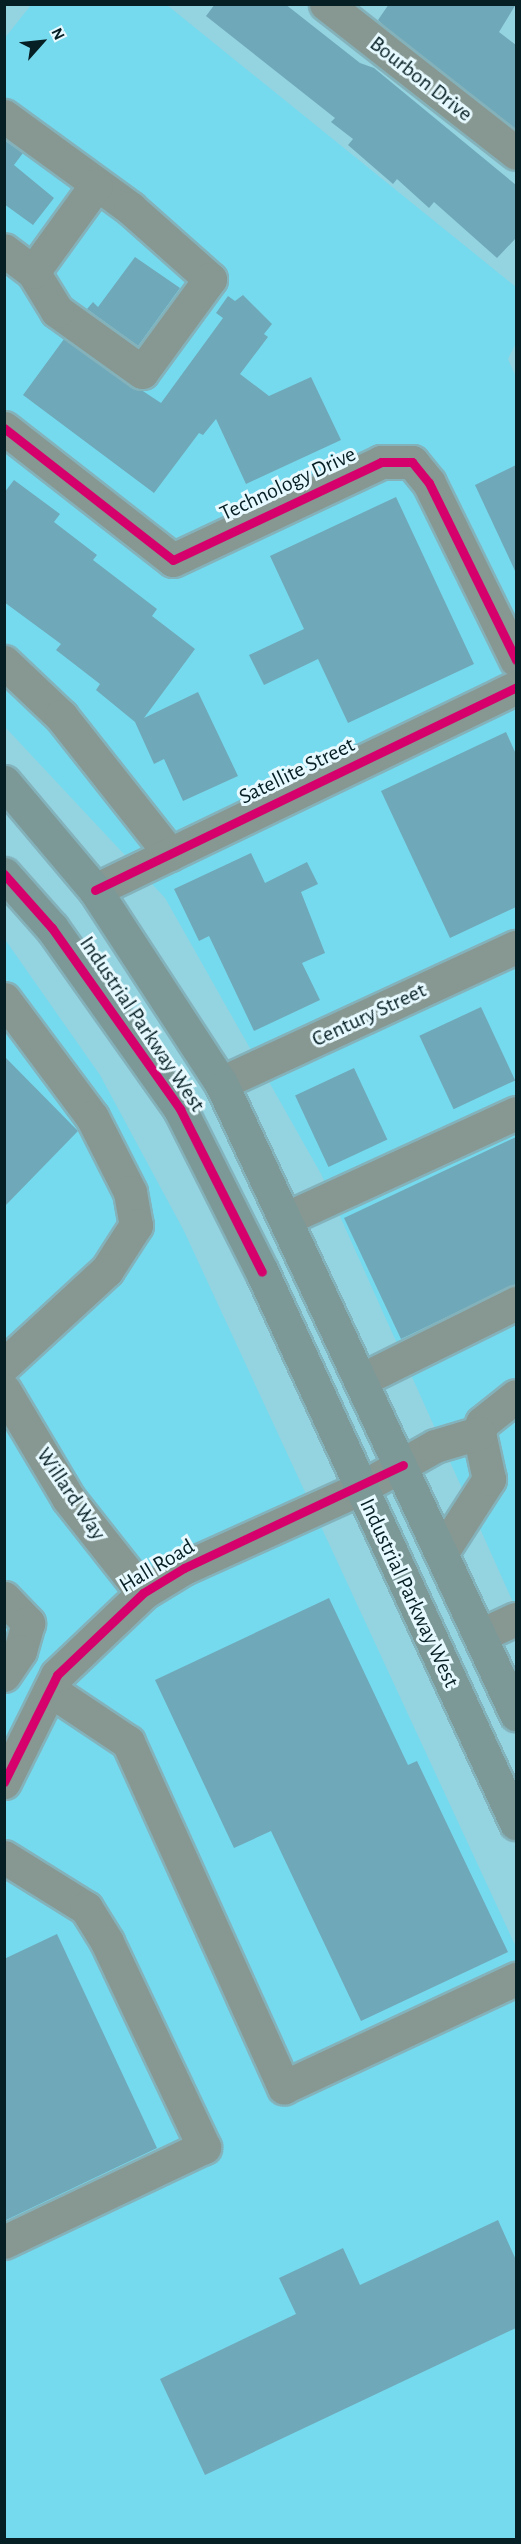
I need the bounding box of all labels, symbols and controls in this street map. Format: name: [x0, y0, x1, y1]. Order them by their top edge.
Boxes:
north arrow: [12, 12, 72, 72]
text: N: [48, 25, 68, 42]
street label: Bourbon Drive: [364, 31, 478, 127]
street label: Technology Drive: [216, 441, 360, 527]
street label: Satellite Street: [235, 732, 359, 810]
street label: Industrial Parkway West: [74, 931, 210, 1117]
street label: Century Street: [308, 977, 430, 1053]
street label: Willard Way: [31, 1443, 111, 1545]
street label: Industrial Parkway West: [354, 1494, 464, 1692]
street label: Hall Road: [115, 1533, 199, 1599]

